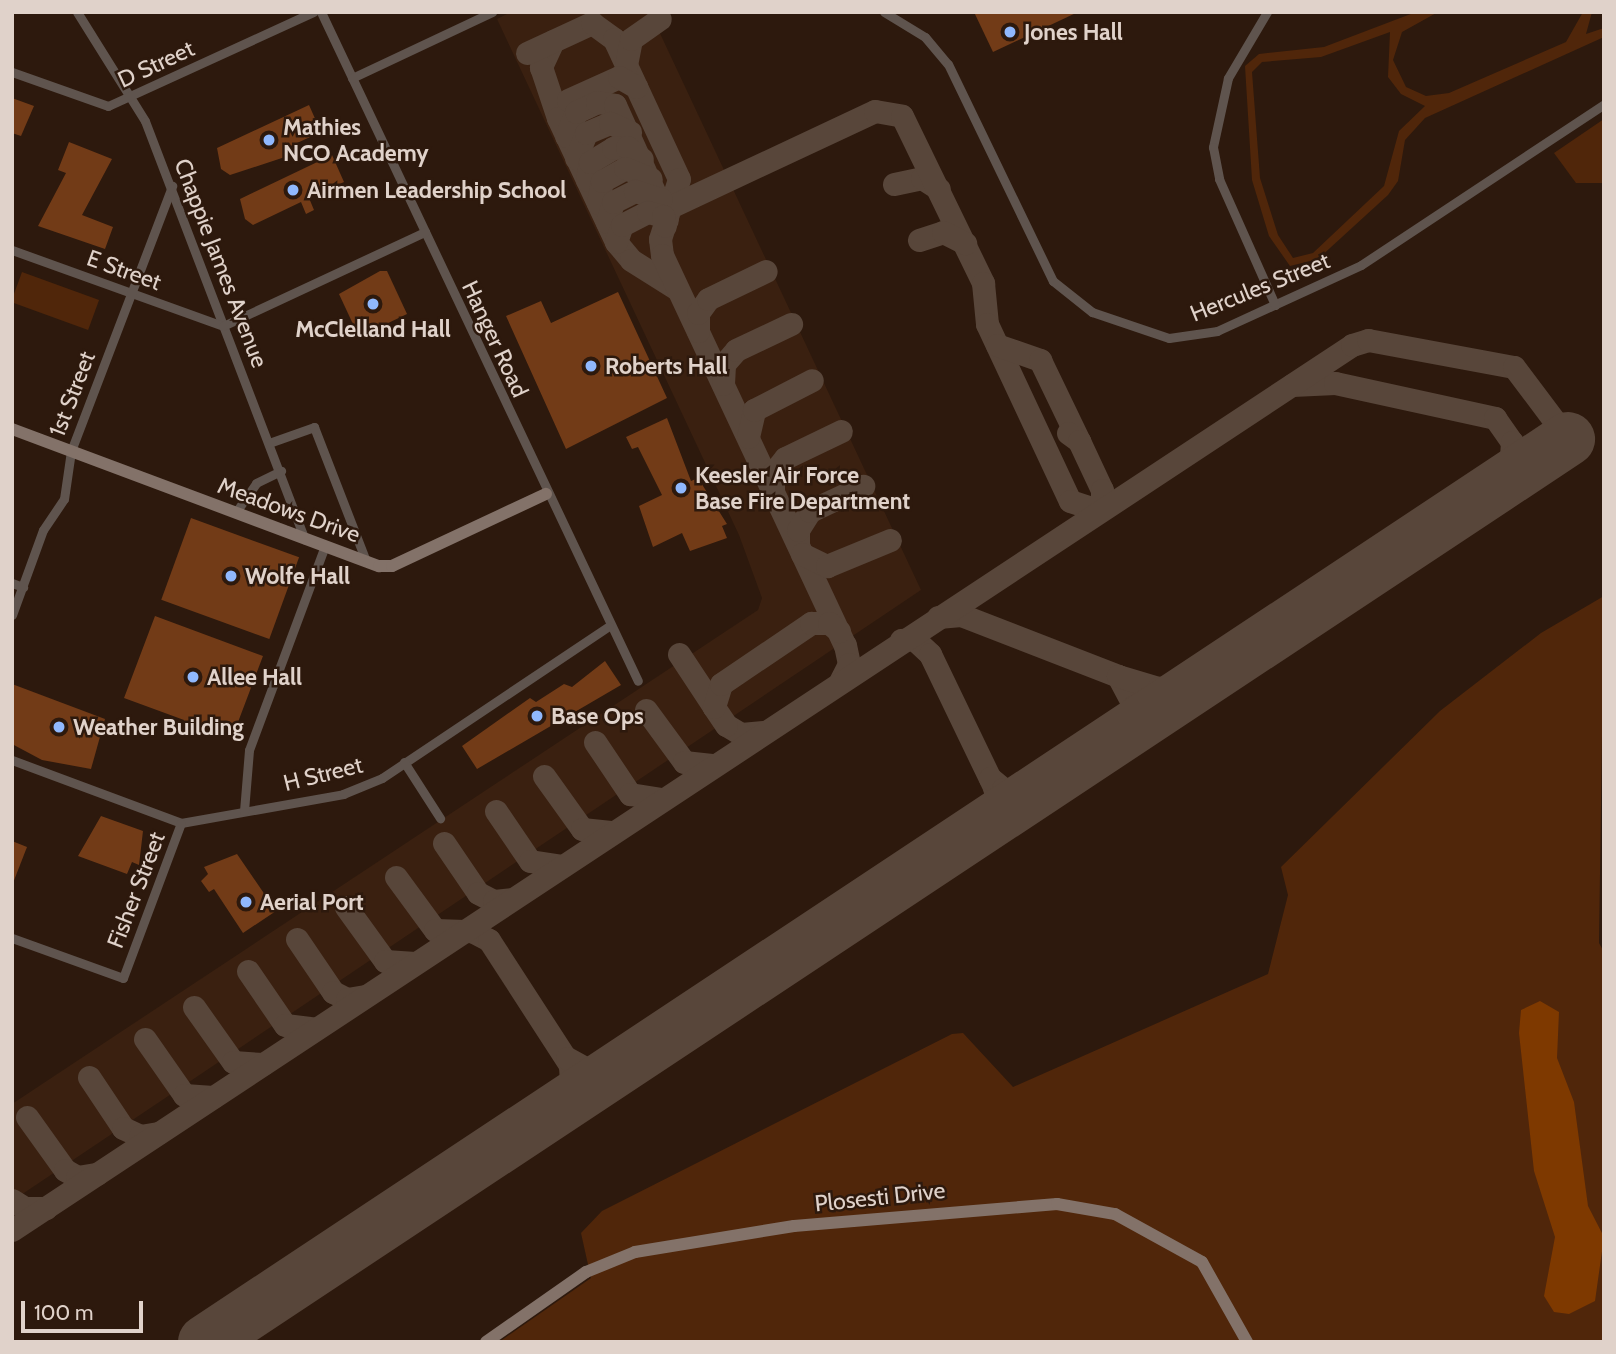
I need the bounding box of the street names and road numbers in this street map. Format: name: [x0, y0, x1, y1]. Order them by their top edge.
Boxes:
street label: D Street: [113, 34, 199, 94]
street label: Chappie James Avenue: [168, 155, 274, 371]
street label: E Street: [83, 244, 165, 296]
street label: Hercules Street: [1186, 246, 1334, 328]
street label: Hanger Road: [456, 276, 534, 402]
street label: 1st Street: [43, 347, 101, 441]
street label: Meadows Drive: [214, 471, 364, 549]
street label: H Street: [281, 751, 365, 797]
street label: Fisher Street: [101, 828, 171, 952]
street label: Plosesti Drive: [813, 1176, 947, 1218]

